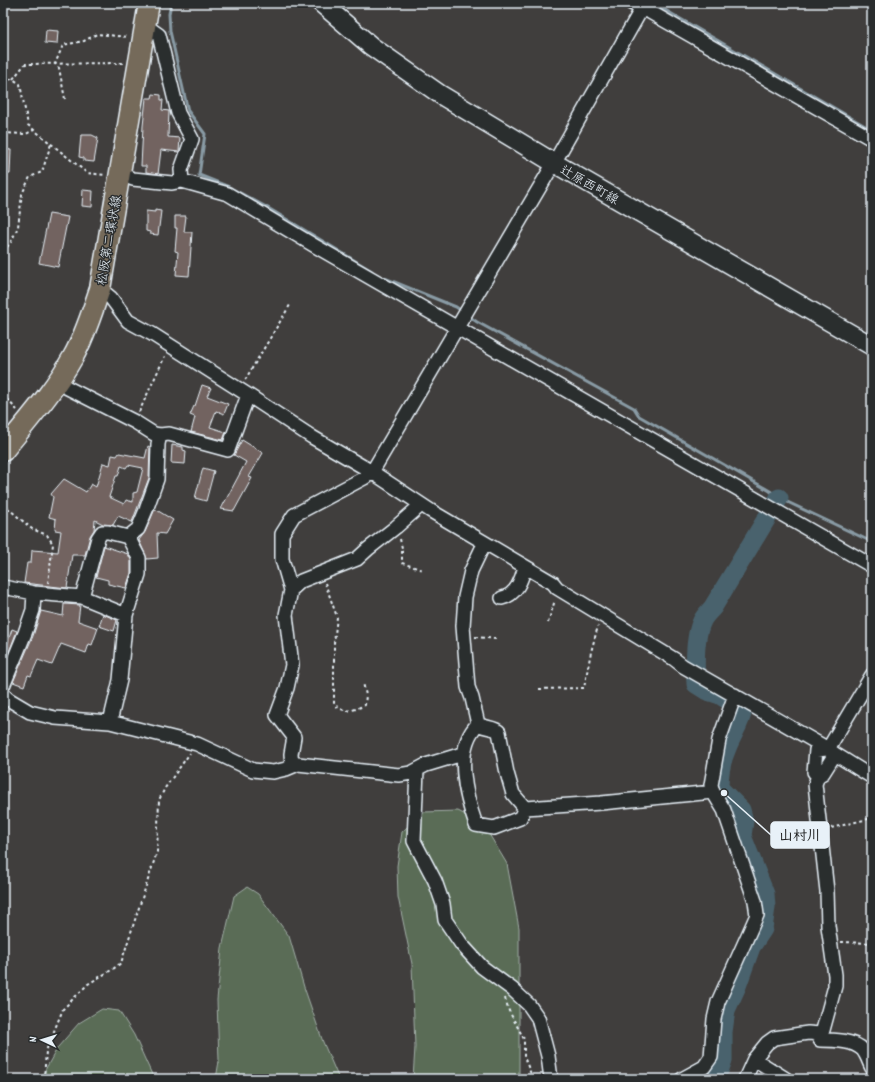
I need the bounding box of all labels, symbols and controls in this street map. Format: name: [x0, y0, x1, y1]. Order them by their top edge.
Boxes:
street label: 辻原西町線: [556, 162, 623, 211]
street label: 松阪第二環状線: [93, 193, 128, 287]
callout: 山村川: [771, 822, 829, 848]
text: 山村川: [779, 827, 821, 847]
north arrow: [22, 1020, 62, 1060]
text: N: [26, 1036, 42, 1043]

